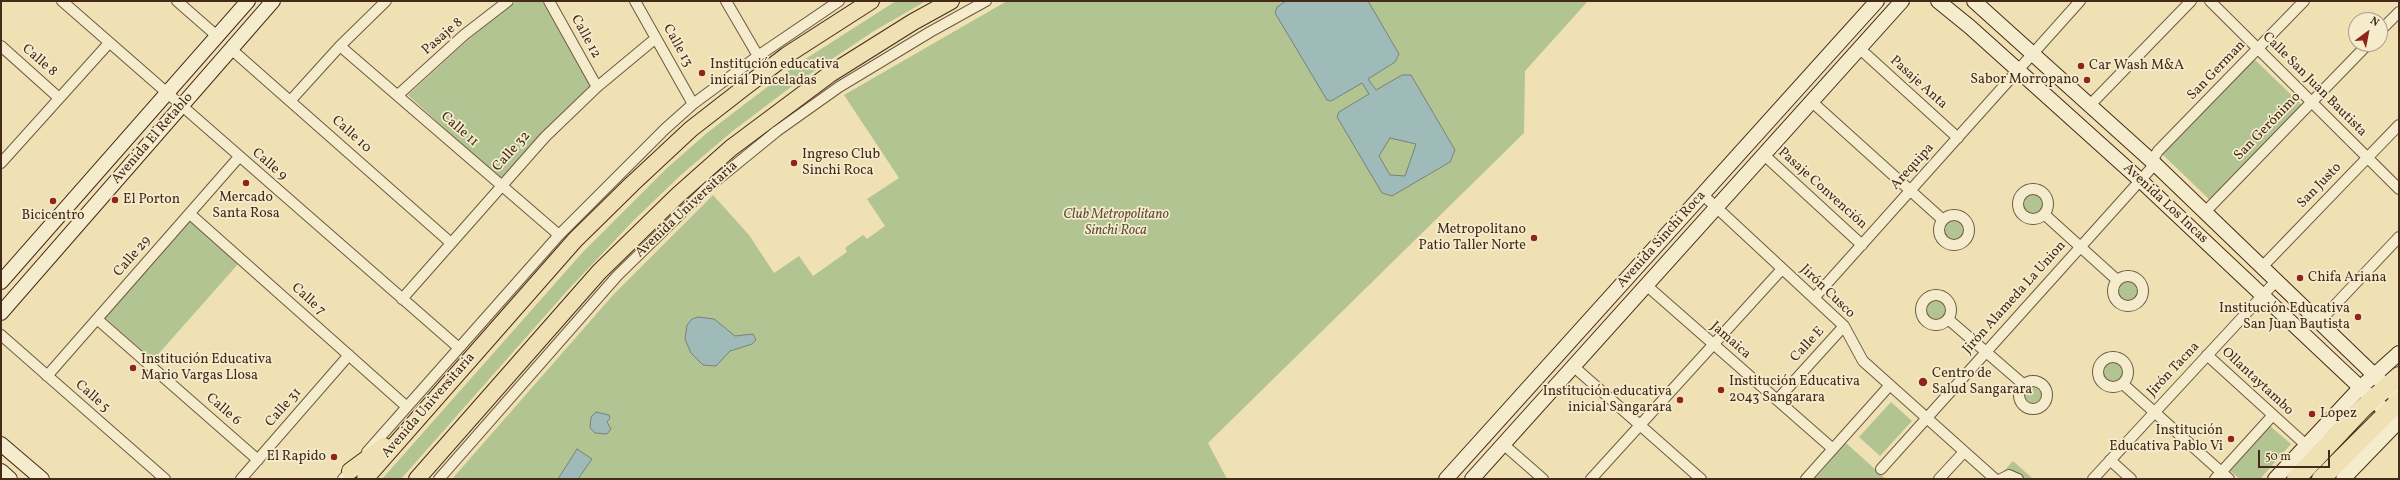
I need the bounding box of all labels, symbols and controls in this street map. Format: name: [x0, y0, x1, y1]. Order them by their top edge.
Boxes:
street label: Calle 12: [566, 12, 604, 62]
north arrow: [2348, 12, 2388, 52]
text: N: [2367, 14, 2381, 31]
street label: Pasaje 8: [419, 15, 467, 59]
street label: Calle 13: [658, 22, 696, 70]
street label: Calle San Juan Bautista: [2258, 29, 2370, 141]
street label: San German: [2184, 38, 2250, 104]
street label: Calle 8: [18, 41, 60, 81]
street label: Pasaje Anta: [1886, 53, 1950, 113]
place label: Institución educativa inicial Pinceladas: [710, 57, 839, 90]
place label: Car Wash M&A: [2089, 58, 2184, 74]
marker: Car Wash M&A: [2076, 61, 2086, 71]
marker: Institución educativa inicial Pinceladas: [697, 68, 707, 78]
place label: Sabor Morropano: [1970, 72, 2079, 88]
marker: Sabor Morropano: [2082, 75, 2092, 85]
street label: San Gerónimo: [2231, 89, 2305, 165]
street label: Avenida El Retablo: [109, 90, 197, 188]
street label: Calle 11: [437, 109, 481, 151]
street label: Calle 10: [328, 113, 374, 157]
street label: Calle 32: [489, 128, 535, 176]
street label: Arequipa: [1888, 140, 1938, 194]
street label: Pasaje Convención: [1774, 144, 1870, 234]
street label: Calle 9: [248, 145, 290, 185]
place label: Ingreso Club Sinchi Roca: [802, 147, 880, 180]
street label: Avenida Universitaria: [632, 158, 742, 262]
marker: Ingreso Club Sinchi Roca: [789, 158, 799, 168]
street label: Avenida Los Incas: [2119, 160, 2211, 248]
street label: San Justo: [2294, 160, 2346, 212]
marker: Mercado Santa Rosa: [241, 178, 251, 188]
street label: Avenida Sinchi Roca: [1614, 188, 1710, 292]
place label: Mercado Santa Rosa: [212, 190, 280, 222]
place label: El Porton: [123, 192, 180, 208]
marker: El Porton: [110, 195, 120, 205]
marker: Bicicentro: [48, 196, 58, 206]
park label: Club Metropolitano Sinchi Roca: [1063, 207, 1169, 240]
place label: Bicicentro: [22, 208, 84, 224]
place label: Metropolitano Patio Taller Norte: [1419, 222, 1526, 254]
street label: Calle 29: [111, 233, 155, 281]
marker: Metropolitano Patio Taller Norte: [1529, 233, 1539, 243]
street label: Jirón Alameda La Union: [1960, 238, 2070, 358]
street label: Jirón Cusco: [1796, 262, 1858, 322]
place label: Chifa Ariana: [2308, 270, 2386, 286]
marker: Chifa Ariana: [2295, 273, 2305, 283]
street label: Calle 7: [287, 280, 329, 320]
place label: Institución Educativa San Juan Bautista: [2219, 301, 2350, 334]
marker: Institución Educativa San Juan Bautista: [2353, 312, 2363, 322]
street label: Jamaica: [1706, 319, 1754, 363]
street label: Calle E: [1787, 324, 1829, 366]
street label: Jirón Tacna: [2144, 339, 2204, 401]
street label: Ollantaytambo: [2217, 344, 2297, 420]
street label: Avenida Universitaria: [379, 350, 479, 462]
place label: Institución Educativa Mario Vargas Llosa: [141, 352, 272, 384]
marker: Institución Educativa Mario Vargas Llosa: [128, 363, 138, 373]
place label: Centro de Salud Sangarara: [1932, 366, 2032, 398]
place label: Institución Educativa 2043 Sangarara: [1729, 374, 1860, 406]
marker: Centro de Salud Sangarara: [1917, 376, 1929, 388]
street label: Calle 5: [71, 377, 113, 417]
place label: Institución educativa inicial Sangarara: [1543, 384, 1672, 416]
street label: Calle 31: [262, 385, 306, 431]
marker: Institución Educativa 2043 Sangarara: [1716, 385, 1726, 395]
street label: Calle 6: [202, 390, 244, 430]
marker: Institución educativa inicial Sangarara: [1675, 395, 1685, 405]
place label: Lopez: [2320, 406, 2357, 422]
marker: Lopez: [2307, 409, 2317, 419]
place label: Institución Educativa Pablo Vi: [2109, 423, 2223, 456]
marker: Institución Educativa Pablo Vi: [2226, 434, 2236, 444]
scale bar: [2260, 442, 2332, 468]
place label: El Rapido: [266, 449, 326, 465]
text: 50 m: [2265, 449, 2291, 465]
marker: El Rapido: [329, 452, 339, 462]

